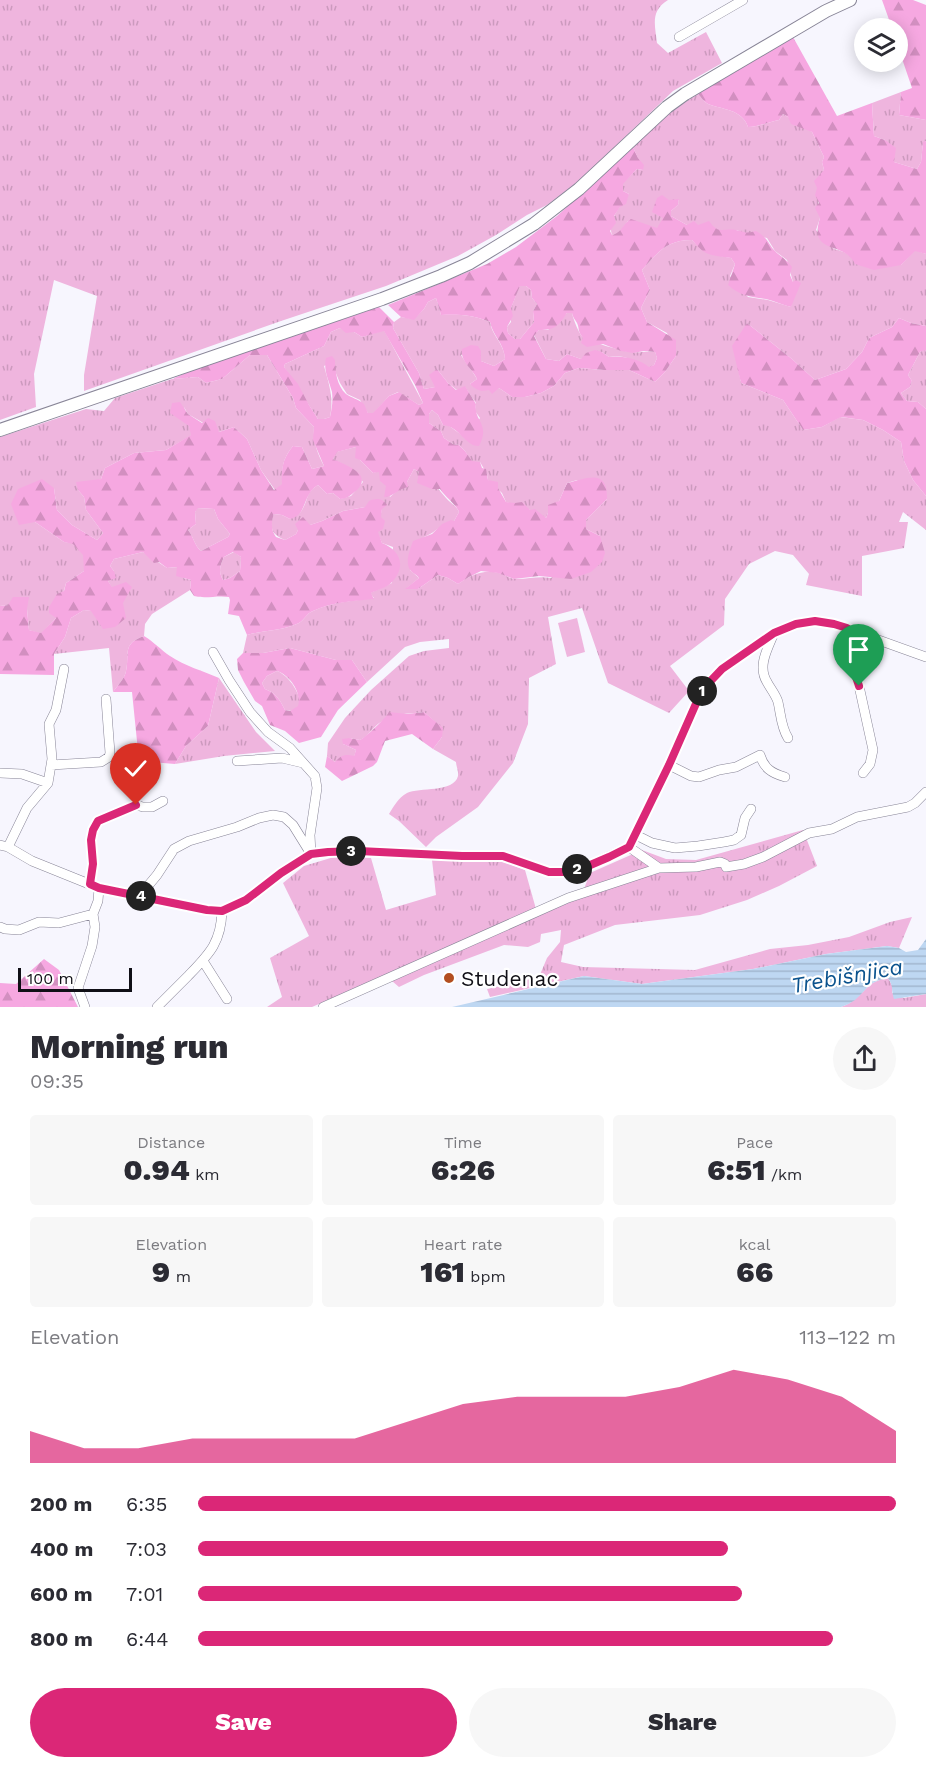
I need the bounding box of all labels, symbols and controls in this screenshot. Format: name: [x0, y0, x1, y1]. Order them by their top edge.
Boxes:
map controls: [854, 18, 908, 72]
button: layers: [854, 18, 908, 72]
pin: [833, 624, 884, 686]
icon: arrive: [842, 633, 875, 666]
pin: 1: [687, 676, 717, 706]
text: 1: [699, 681, 705, 700]
pin: [110, 743, 161, 805]
icon: check: [119, 752, 152, 785]
pin: 3: [336, 836, 366, 866]
text: 3: [346, 841, 356, 860]
pin: 2: [562, 854, 592, 884]
text: 2: [572, 859, 582, 878]
pin: 4: [126, 881, 156, 911]
text: 4: [136, 886, 146, 905]
water label: Trebišnjica: [789, 954, 905, 998]
scale bar: [18, 965, 132, 992]
place label: Studenac: [461, 966, 558, 991]
text: 100 m: [27, 969, 74, 988]
marker: Studenac: [442, 971, 456, 985]
text: Morning run: [30, 1027, 229, 1066]
button: share: [833, 1027, 896, 1090]
text: 09:35: [30, 1069, 84, 1093]
text: Distance: [137, 1133, 205, 1152]
text: Time: [444, 1133, 482, 1152]
text: Pace: [736, 1133, 773, 1152]
text: 0.94: [123, 1152, 190, 1187]
text: 6:26: [431, 1152, 495, 1187]
text: 6:51: [707, 1152, 766, 1187]
text: km: [190, 1165, 220, 1184]
text: /km: [766, 1165, 802, 1184]
text: Elevation: [136, 1235, 207, 1254]
text: Heart rate: [423, 1235, 503, 1254]
text: kcal: [739, 1235, 771, 1254]
text: 9: [152, 1254, 170, 1289]
text: 161: [420, 1254, 465, 1289]
text: 66: [736, 1254, 773, 1289]
text: m: [170, 1267, 191, 1286]
text: bpm: [465, 1267, 506, 1286]
text: Elevation: [30, 1325, 119, 1349]
text: 113–122 m: [799, 1325, 896, 1349]
text: 200 m: [30, 1492, 92, 1516]
text: 6:35: [126, 1492, 167, 1516]
text: 400 m: [30, 1537, 93, 1561]
text: 7:03: [126, 1537, 167, 1561]
text: 600 m: [30, 1582, 93, 1606]
text: 7:01: [126, 1582, 163, 1606]
text: 800 m: [30, 1627, 93, 1651]
text: 6:44: [126, 1627, 169, 1651]
button: Save: [30, 1688, 457, 1757]
button: Share: [469, 1688, 896, 1757]

